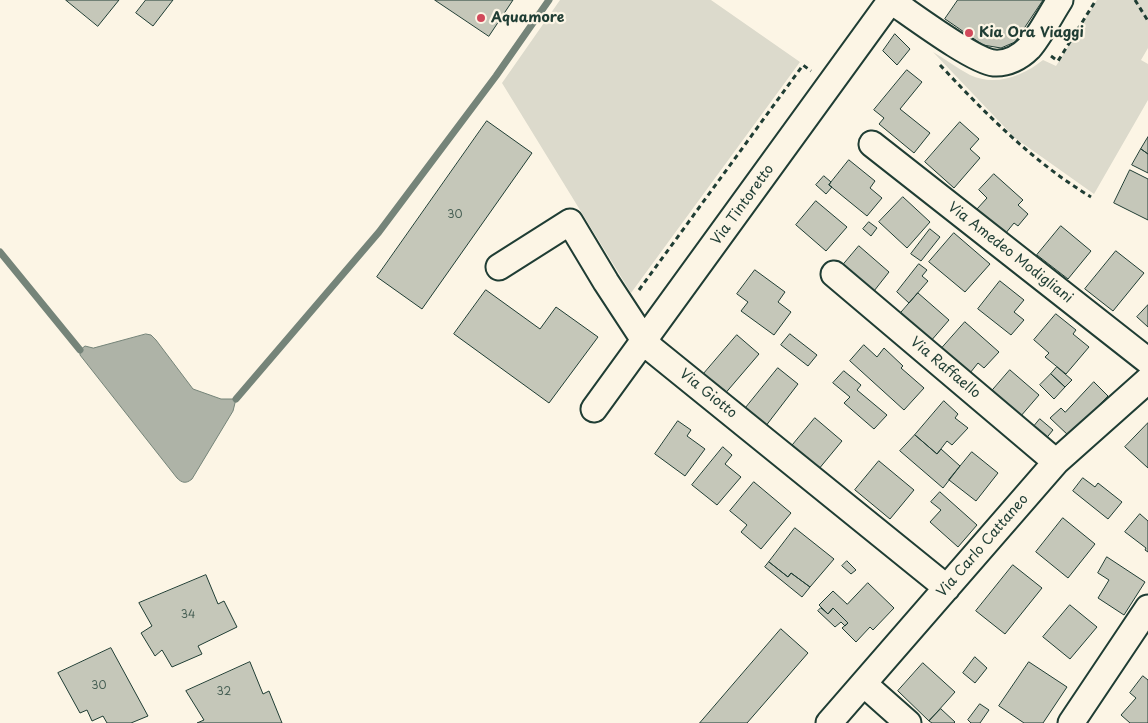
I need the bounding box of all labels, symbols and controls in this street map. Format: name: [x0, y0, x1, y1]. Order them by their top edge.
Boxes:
place label: Aquamore: [491, 10, 564, 26]
marker: Aquamore: [475, 12, 487, 24]
place label: Kia Ora Viaggi: [979, 25, 1084, 41]
marker: Kia Ora Viaggi: [963, 27, 975, 39]
street label: Via Tintoretto: [708, 162, 778, 248]
street label: Via Amedeo Modigliani: [944, 199, 1076, 307]
house number: 30: [447, 208, 463, 222]
street label: Via Raffaello: [907, 334, 983, 402]
street label: Via Giotto: [676, 366, 740, 422]
street label: Via Carlo Cattaneo: [934, 491, 1032, 601]
house number: 34: [181, 608, 195, 622]
house number: 30: [91, 679, 107, 693]
house number: 32: [217, 685, 231, 699]

